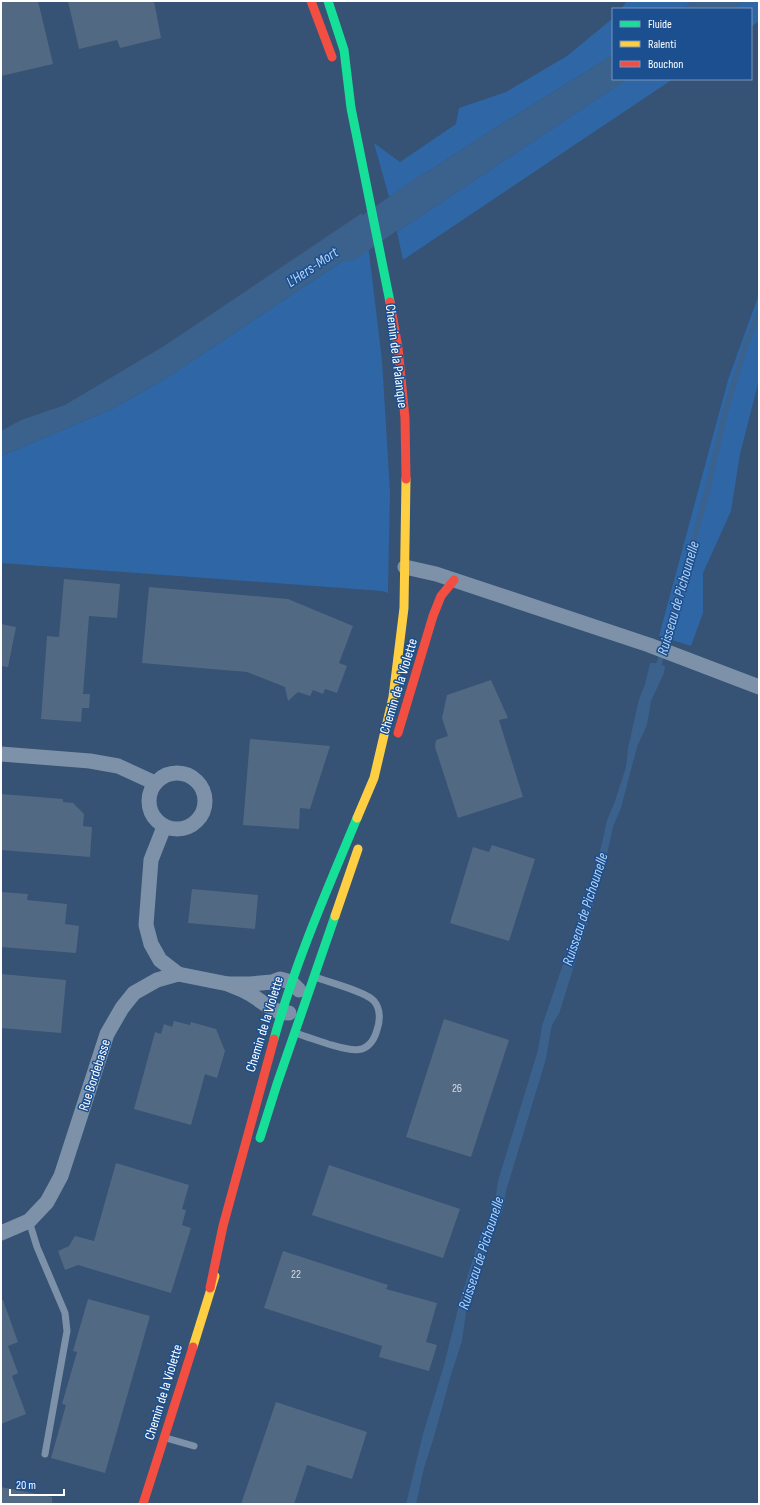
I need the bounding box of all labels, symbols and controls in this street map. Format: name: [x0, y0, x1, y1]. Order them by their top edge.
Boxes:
legend: [612, 8, 752, 80]
text: Fluide: [648, 17, 672, 32]
text: Ralenti: [648, 37, 676, 52]
text: Bouchon: [648, 57, 683, 72]
water label: L'Hers-Mort: [283, 243, 342, 292]
street label: Chemin de la Palanque: [382, 303, 411, 409]
water label: Ruisseau de Pichounelle: [653, 539, 704, 657]
street label: Chemin de la Violette: [376, 636, 421, 736]
water label: Ruisseau de Pichounelle: [558, 850, 613, 968]
street label: Chemin de la Violette: [242, 974, 287, 1074]
street label: Rue Bordebasse: [75, 1037, 114, 1113]
house number: 26: [452, 1081, 462, 1096]
water label: Ruisseau de Pichounelle: [454, 1194, 509, 1312]
house number: 22: [291, 1267, 301, 1282]
street label: Chemin de la Violette: [141, 1342, 186, 1442]
scale bar: [10, 1471, 64, 1497]
text: 20 m: [16, 1478, 36, 1493]

